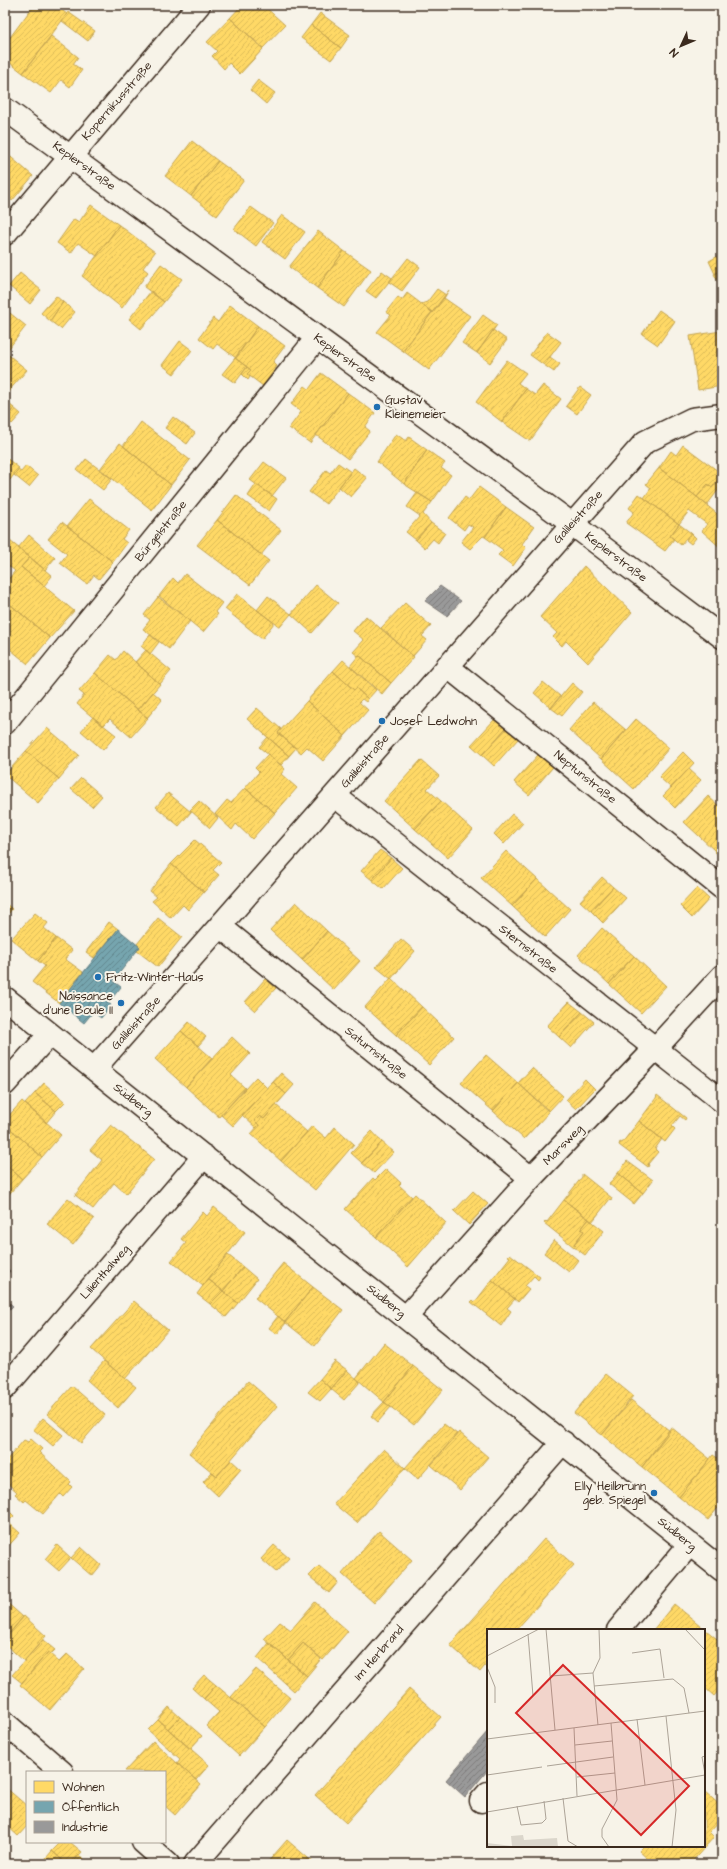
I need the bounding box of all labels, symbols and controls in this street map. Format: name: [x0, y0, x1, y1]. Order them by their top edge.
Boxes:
north arrow: [661, 26, 701, 66]
text: N: [666, 45, 682, 60]
street label: Kopernikusstraße: [78, 57, 156, 144]
street label: Keplerstraße: [49, 137, 119, 195]
street label: Keplerstraße: [310, 329, 380, 387]
place label: Gustav Kleinemeier: [385, 392, 446, 423]
marker: Gustav Kleinemeier: [372, 402, 382, 412]
street label: Galileistraße: [549, 486, 607, 548]
street label: Bürgelstraße: [131, 496, 192, 566]
street label: Keplerstraße: [581, 528, 651, 586]
place label: Josef Ledwohn: [390, 713, 477, 730]
marker: Josef Ledwohn: [377, 716, 387, 726]
street label: Galileistraße: [337, 730, 394, 792]
street label: Neptunstraße: [550, 746, 620, 808]
street label: Sternstraße: [495, 921, 561, 978]
place label: Fritz-Winter-Haus: [106, 969, 204, 986]
marker: Fritz-Winter-Haus: [93, 972, 103, 982]
place label: Naissance d'une Boule II: [43, 988, 114, 1019]
street label: Galileistraße: [107, 992, 165, 1054]
marker: Naissance d'une Boule II: [116, 998, 126, 1008]
street label: Saturnstraße: [341, 1022, 411, 1084]
street label: Südberg: [109, 1079, 156, 1122]
street label: Marsweg: [539, 1121, 588, 1170]
street label: Lilienthalweg: [76, 1241, 134, 1304]
street label: Südberg: [362, 1280, 409, 1323]
place label: Elly Heilbrunn geb. Spiegel: [575, 1478, 646, 1510]
marker: Elly Heilbrunn geb. Spiegel: [649, 1488, 659, 1498]
street label: Südberg: [653, 1513, 700, 1556]
street label: Im Herbrand: [350, 1622, 408, 1684]
inset map: [487, 1629, 705, 1847]
legend: [26, 1771, 166, 1843]
text: Wohnen: [62, 1779, 104, 1796]
text: Öffentlich: [62, 1799, 119, 1816]
text: Industrie: [62, 1819, 108, 1836]

